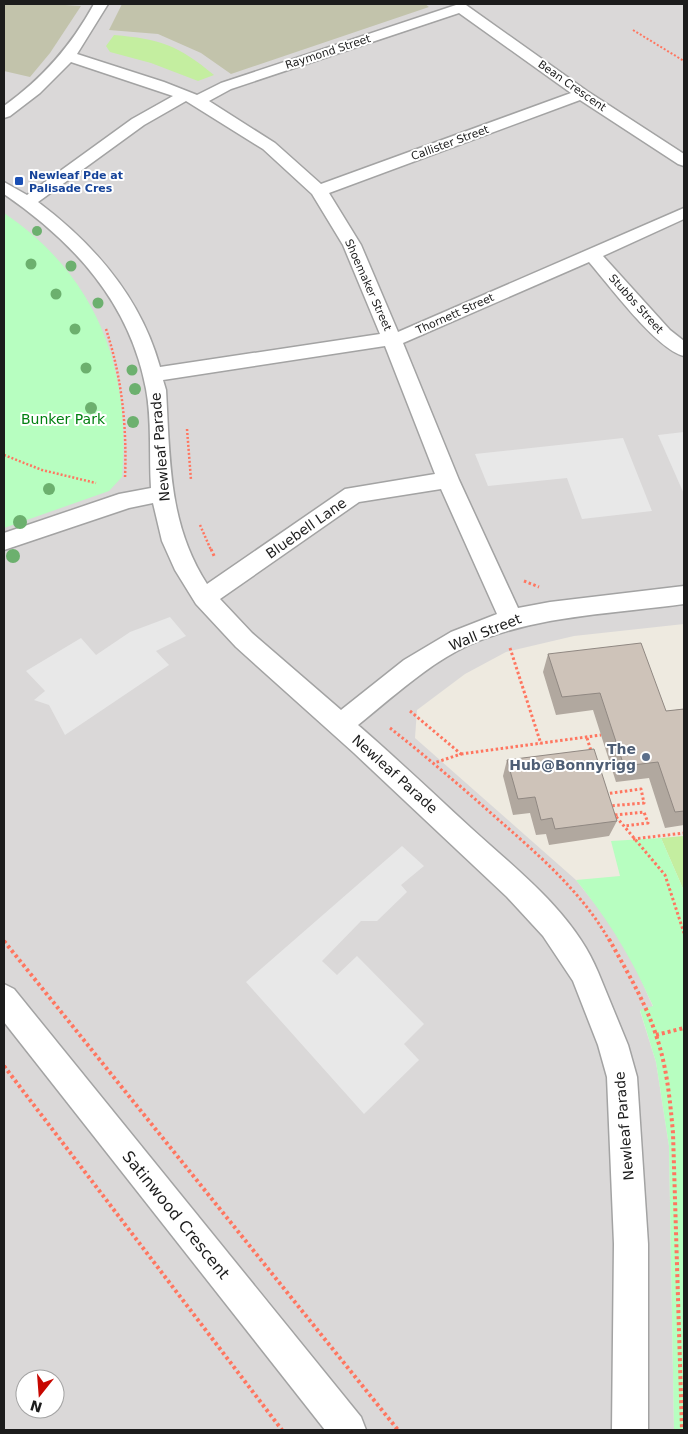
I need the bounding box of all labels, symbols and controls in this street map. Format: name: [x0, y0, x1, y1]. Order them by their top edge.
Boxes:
street label: Raymond Street: [284, 32, 373, 72]
street label: Bean Crescent: [535, 58, 609, 115]
street label: Callister Street: [409, 123, 491, 163]
place label: Newleaf Pde at Palisade Cres: [29, 169, 123, 195]
marker: Newleaf Pde at Palisade Cres: [13, 175, 25, 187]
street label: Shoemaker Street: [342, 237, 394, 334]
street label: Stubbs Street: [606, 272, 666, 337]
street label: Thornett Street: [413, 291, 497, 337]
street label: Newleaf Parade: [147, 392, 173, 502]
park label: Bunker Park: [21, 411, 106, 427]
street label: Bluebell Lane: [263, 494, 349, 562]
street label: Wall Street: [447, 610, 524, 654]
street label: Newleaf Parade: [349, 732, 441, 816]
place label: The Hub@Bonnyrigg: [509, 741, 636, 773]
marker: The Hub@Bonnyrigg: [640, 751, 652, 763]
street label: Newleaf Parade: [611, 1071, 637, 1181]
street label: Satinwood Crescent: [118, 1147, 234, 1283]
north arrow: [15, 1369, 65, 1419]
text: N: [28, 1397, 44, 1416]

